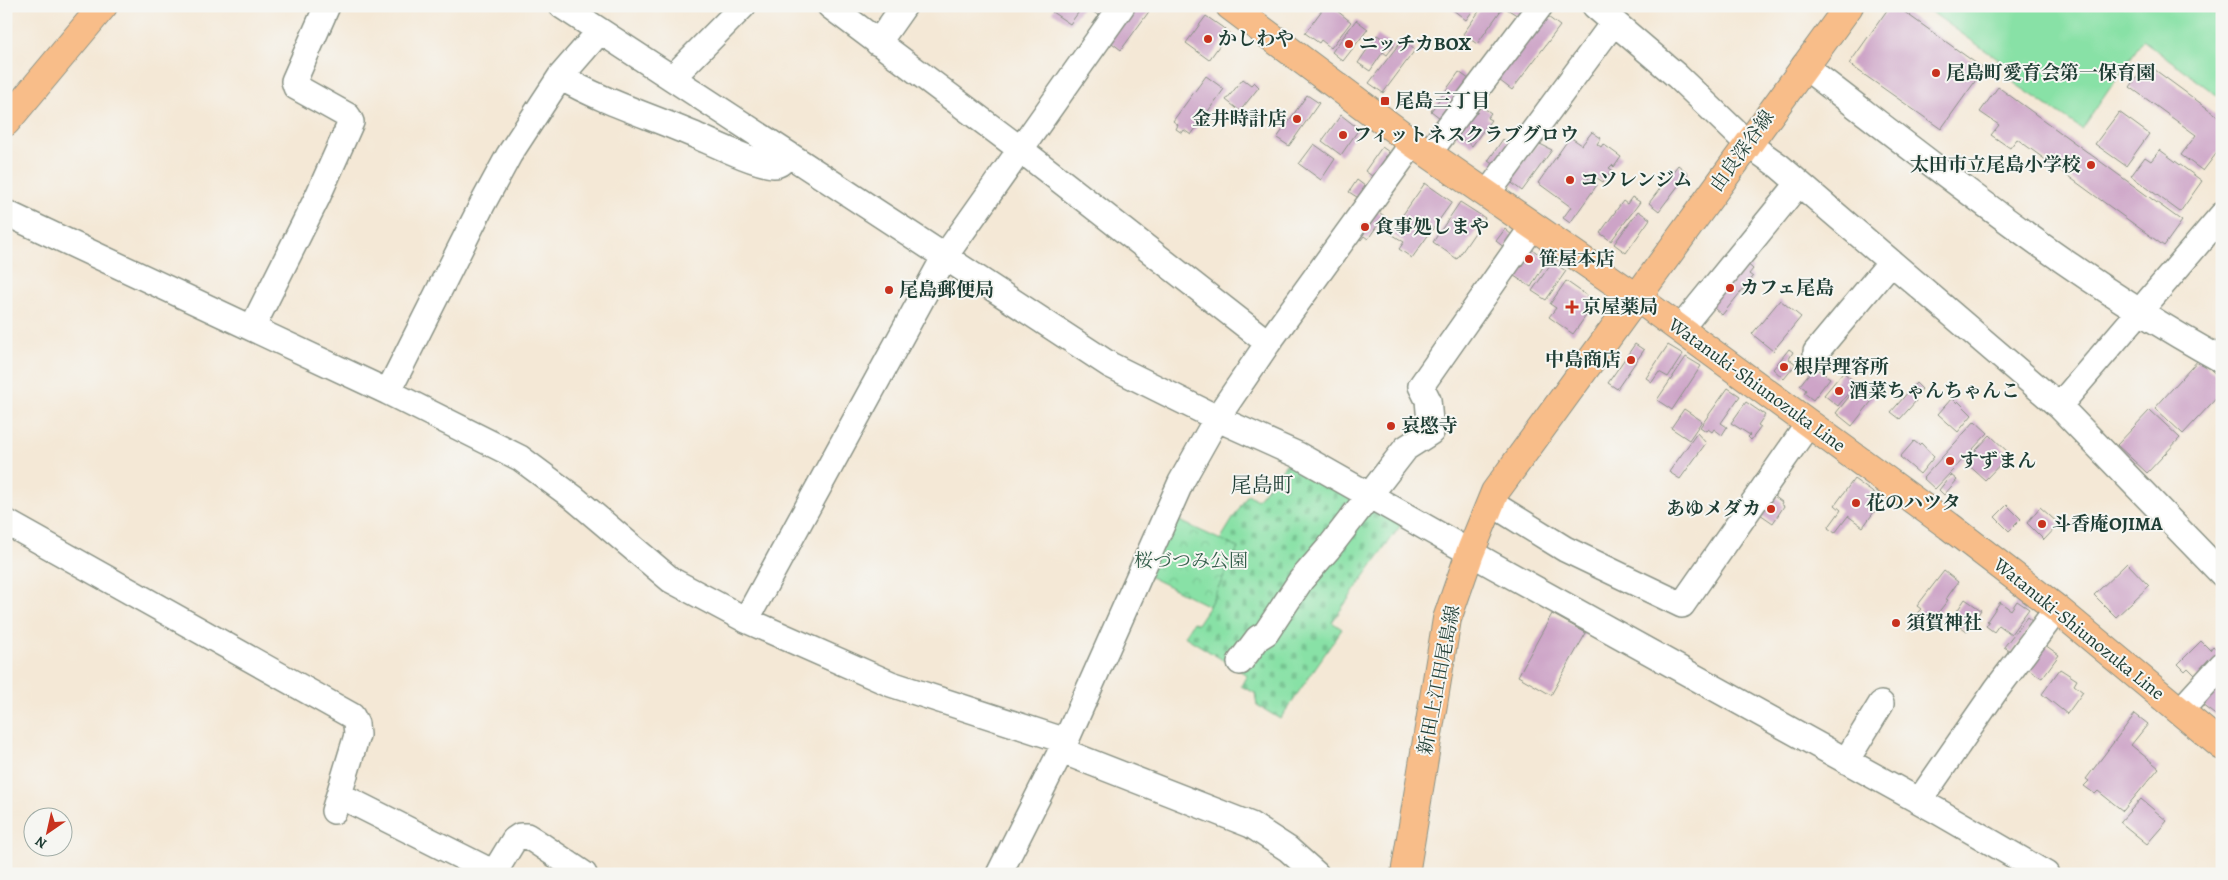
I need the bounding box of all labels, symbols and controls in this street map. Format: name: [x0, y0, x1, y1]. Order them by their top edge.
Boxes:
place label: かしわや: [1218, 26, 1294, 52]
place label: ニッチカBOX: [1359, 31, 1471, 57]
marker: かしわや: [1202, 33, 1214, 45]
marker: ニッチカBOX: [1343, 38, 1355, 50]
place label: 尾島町愛育会第一保育園: [1946, 60, 2155, 86]
marker: 尾島町愛育会第一保育園: [1930, 67, 1942, 79]
place label: 尾島三丁目: [1395, 88, 1490, 114]
marker: 尾島三丁目: [1379, 95, 1391, 107]
street label: 由良深谷線: [1704, 105, 1780, 197]
place label: 金井時計店: [1192, 106, 1287, 132]
marker: 金井時計店: [1291, 113, 1303, 125]
place label: フィットネスクラブグロウ: [1353, 122, 1579, 148]
marker: フィットネスクラブグロウ: [1337, 129, 1349, 141]
place label: 太田市立尾島小学校: [1910, 152, 2081, 178]
marker: 太田市立尾島小学校: [2085, 159, 2097, 171]
place label: コソレンジム: [1580, 167, 1692, 193]
marker: コソレンジム: [1564, 174, 1576, 186]
place label: 食事処しまや: [1375, 214, 1489, 240]
marker: 食事処しまや: [1359, 221, 1371, 233]
place label: 笹屋本店: [1539, 246, 1615, 272]
marker: 笹屋本店: [1523, 253, 1535, 265]
place label: カフェ尾島: [1740, 275, 1834, 301]
place label: 尾島郵便局: [899, 277, 994, 303]
marker: カフェ尾島: [1724, 282, 1736, 294]
marker: 尾島郵便局: [883, 284, 895, 296]
place label: 京屋薬局: [1582, 294, 1658, 320]
marker: 京屋薬局: [1566, 301, 1578, 313]
street label: Watanuki-Shiunozuka Line: [1662, 311, 1851, 458]
place label: 中島商店: [1545, 347, 1621, 373]
marker: 中島商店: [1625, 354, 1637, 366]
place label: 根岸理容所: [1794, 354, 1889, 380]
marker: 根岸理容所: [1778, 361, 1790, 373]
place label: 酒菜ちゃんちゃんこ: [1849, 378, 2020, 404]
marker: 酒菜ちゃんちゃんこ: [1833, 385, 1845, 397]
place label: 哀愍寺: [1401, 413, 1458, 439]
marker: 哀愍寺: [1385, 420, 1397, 432]
place label: すずまん: [1960, 448, 2036, 474]
marker: すずまん: [1944, 455, 1956, 467]
district label: 尾島町: [1231, 471, 1294, 499]
place label: 花のハツタ: [1866, 490, 1961, 516]
place label: あゆメダカ: [1666, 496, 1761, 522]
marker: 花のハツタ: [1850, 497, 1862, 509]
marker: あゆメダカ: [1765, 503, 1777, 515]
place label: 斗香庵OJIMA: [2052, 511, 2164, 537]
marker: 斗香庵OJIMA: [2036, 518, 2048, 530]
park label: 桜づつみ公園: [1134, 548, 1248, 574]
street label: Watanuki-Shiunozuka Line: [1987, 551, 2170, 706]
street label: 新田上江田尾島線: [1412, 603, 1466, 757]
place label: 須賀神社: [1906, 610, 1982, 636]
marker: 須賀神社: [1890, 617, 1902, 629]
north arrow: [22, 808, 72, 858]
text: N: [31, 832, 51, 853]

